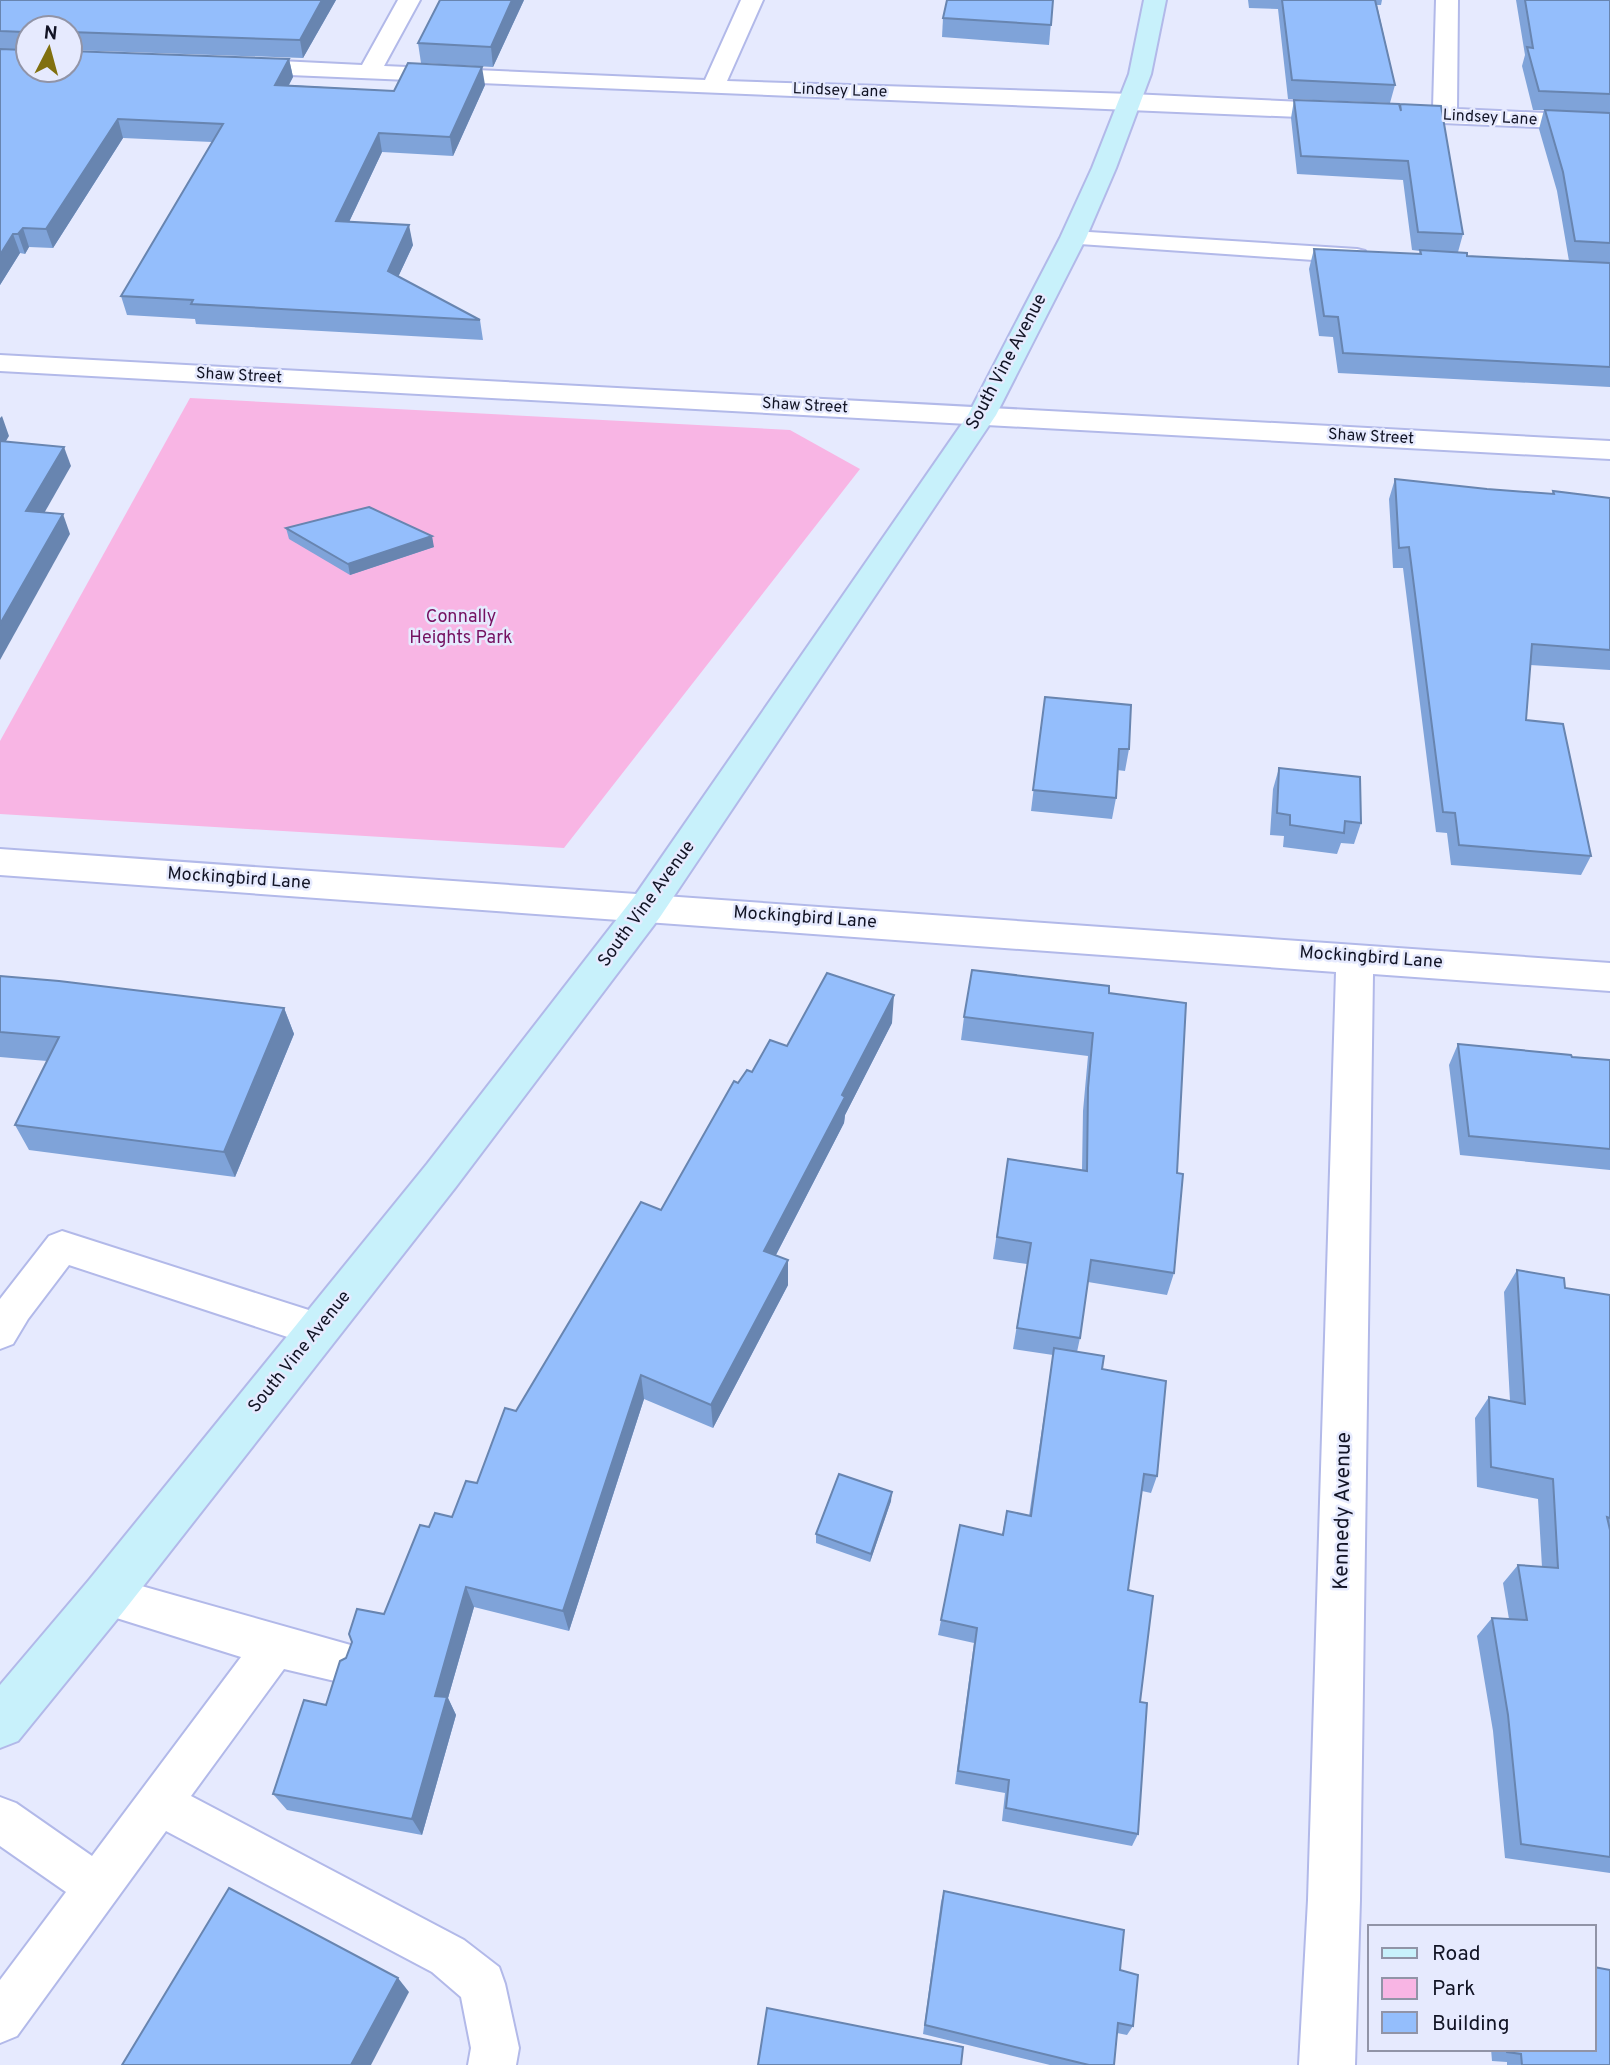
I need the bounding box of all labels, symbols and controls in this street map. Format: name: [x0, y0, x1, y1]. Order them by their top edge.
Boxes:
north arrow: [14, 14, 84, 84]
text: N: [43, 21, 59, 47]
street label: Lindsey Lane: [792, 79, 888, 103]
street label: Lindsey Lane: [1442, 106, 1538, 130]
street label: South Vine Avenue: [961, 290, 1053, 434]
street label: Shaw Street: [195, 364, 283, 388]
street label: Shaw Street: [761, 394, 849, 418]
street label: Shaw Street: [1327, 425, 1415, 449]
park label: Connally Heights Park: [409, 606, 513, 650]
street label: South Vine Avenue: [593, 836, 701, 972]
street label: Mockingbird Lane: [166, 863, 312, 895]
street label: Mockingbird Lane: [732, 902, 878, 934]
street label: Mockingbird Lane: [1298, 942, 1444, 974]
street label: South Vine Avenue: [244, 1286, 356, 1418]
street label: Kennedy Avenue: [1328, 1432, 1358, 1590]
legend: [1368, 1925, 1596, 2051]
text: Road: [1432, 1941, 1481, 1968]
text: Park: [1432, 1976, 1475, 2003]
text: Building: [1432, 2011, 1510, 2038]

